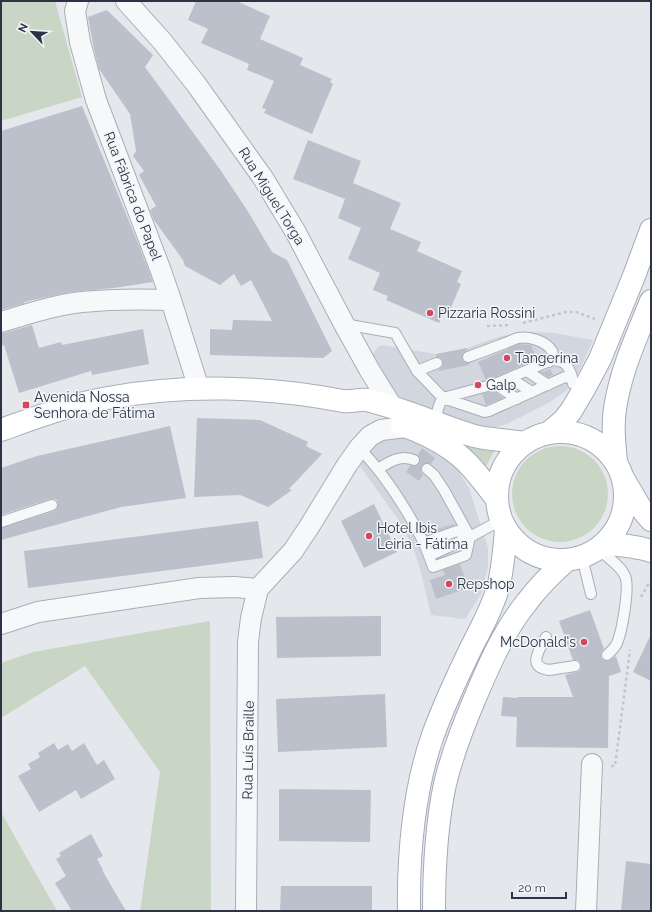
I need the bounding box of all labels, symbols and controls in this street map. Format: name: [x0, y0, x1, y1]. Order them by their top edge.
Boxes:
north arrow: [12, 12, 52, 52]
text: N: [16, 21, 31, 35]
street label: Rua Fábrica do Papel: [101, 129, 165, 263]
street label: Rua Miguel Torga: [236, 144, 308, 248]
place label: Pizzaria Rossini: [438, 305, 535, 321]
marker: Pizzaria Rossini: [425, 308, 435, 318]
place label: Tangerina: [515, 350, 579, 366]
marker: Tangerina: [502, 353, 512, 363]
place label: Galp: [486, 377, 516, 393]
marker: Galp: [473, 380, 483, 390]
place label: Avenida Nossa Senhora de Fátima: [34, 389, 155, 421]
marker: Avenida Nossa Senhora de Fátima: [21, 400, 31, 410]
place label: Hotel Ibis Leiria - Fátima: [377, 520, 468, 552]
marker: Hotel Ibis Leiria - Fátima: [364, 531, 374, 541]
place label: Repshop: [457, 576, 515, 592]
marker: Repshop: [444, 579, 454, 589]
place label: McDonald's: [500, 634, 576, 650]
marker: McDonald's: [579, 637, 589, 647]
street label: Rua Luís Braille: [239, 700, 257, 800]
scale bar: [512, 874, 566, 900]
text: 20 m: [518, 881, 546, 895]

